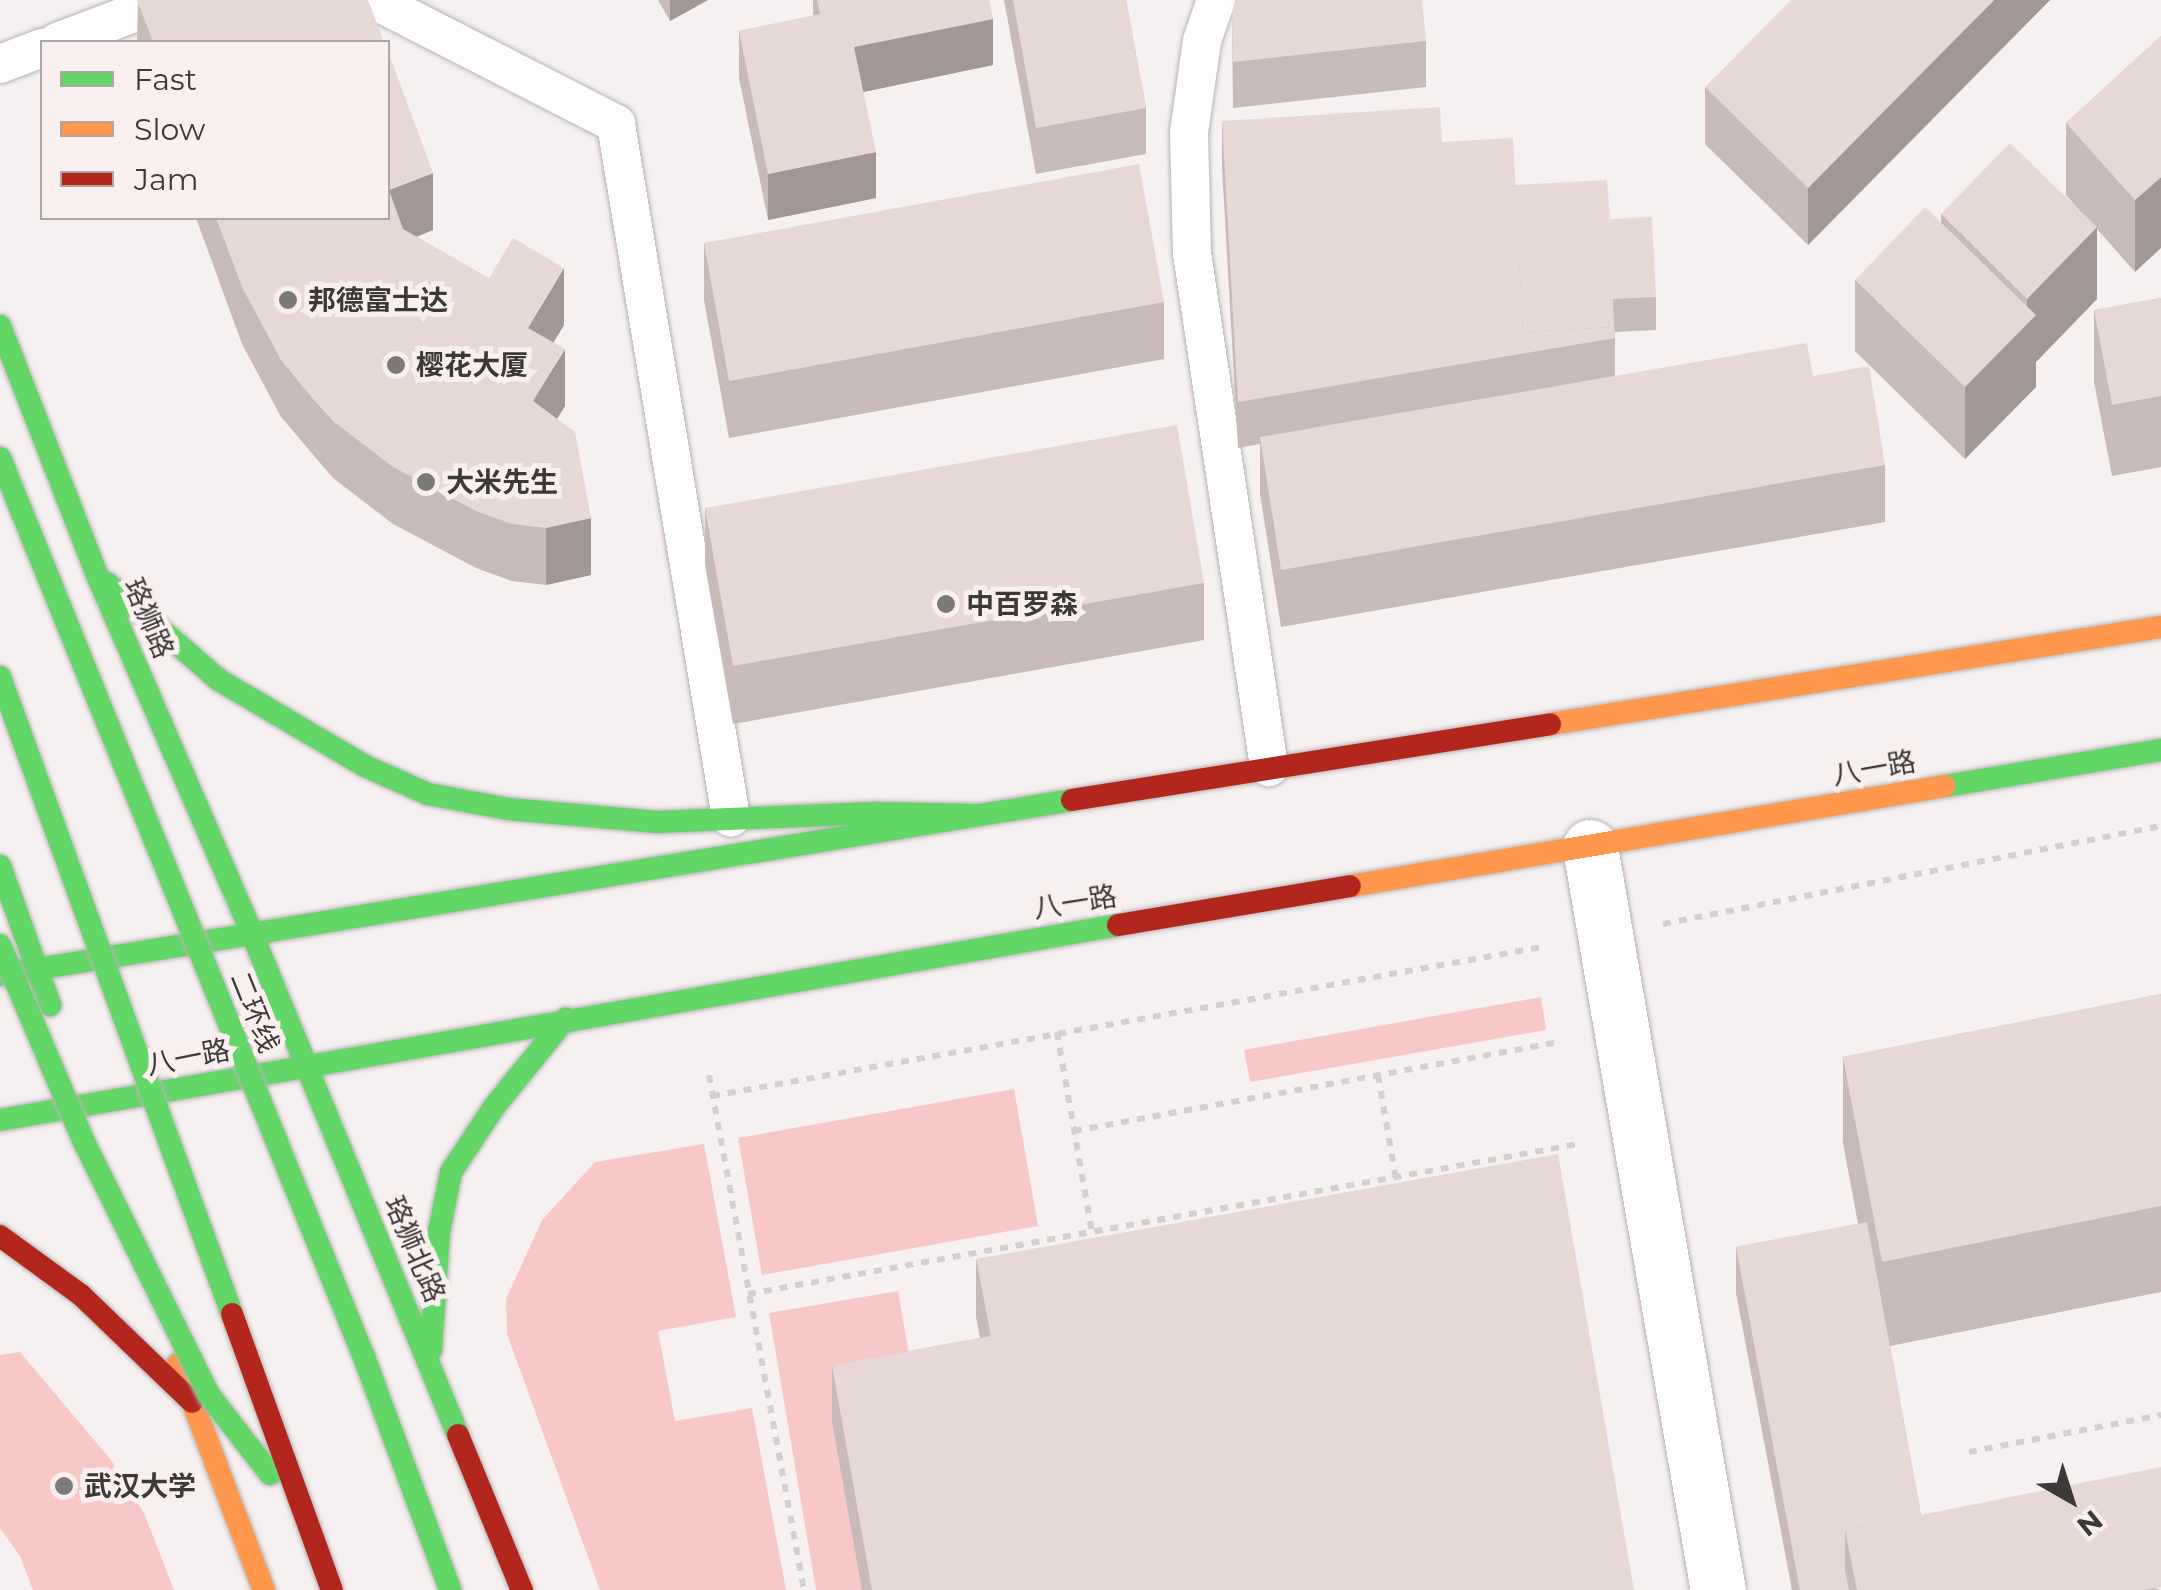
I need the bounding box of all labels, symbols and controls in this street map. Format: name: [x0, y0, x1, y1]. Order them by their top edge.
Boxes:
legend: [40, 40, 390, 220]
text: Fast: [134, 61, 197, 98]
text: Slow: [134, 111, 205, 148]
text: Jam: [134, 161, 199, 198]
place label: 邦德富士达: [308, 283, 448, 317]
marker: 邦德富士达: [277, 289, 299, 311]
place label: 樱花大厦: [416, 348, 528, 382]
marker: 樱花大厦: [385, 354, 407, 376]
place label: 大米先生: [446, 465, 558, 499]
marker: 大米先生: [415, 471, 437, 493]
street label: 珞狮路: [117, 573, 181, 663]
place label: 中百罗森: [966, 587, 1078, 621]
marker: 中百罗森: [935, 593, 957, 615]
street label: 八一路: [1830, 744, 1918, 792]
street label: 八一路: [1031, 879, 1119, 925]
street label: 二环线: [224, 967, 286, 1057]
street label: 八一路: [144, 1032, 232, 1082]
street label: 珞狮北路: [378, 1191, 452, 1307]
north arrow: [2021, 1450, 2121, 1550]
place label: 武汉大学: [84, 1469, 196, 1503]
marker: 武汉大学: [53, 1475, 75, 1497]
text: N: [2070, 1503, 2109, 1544]

